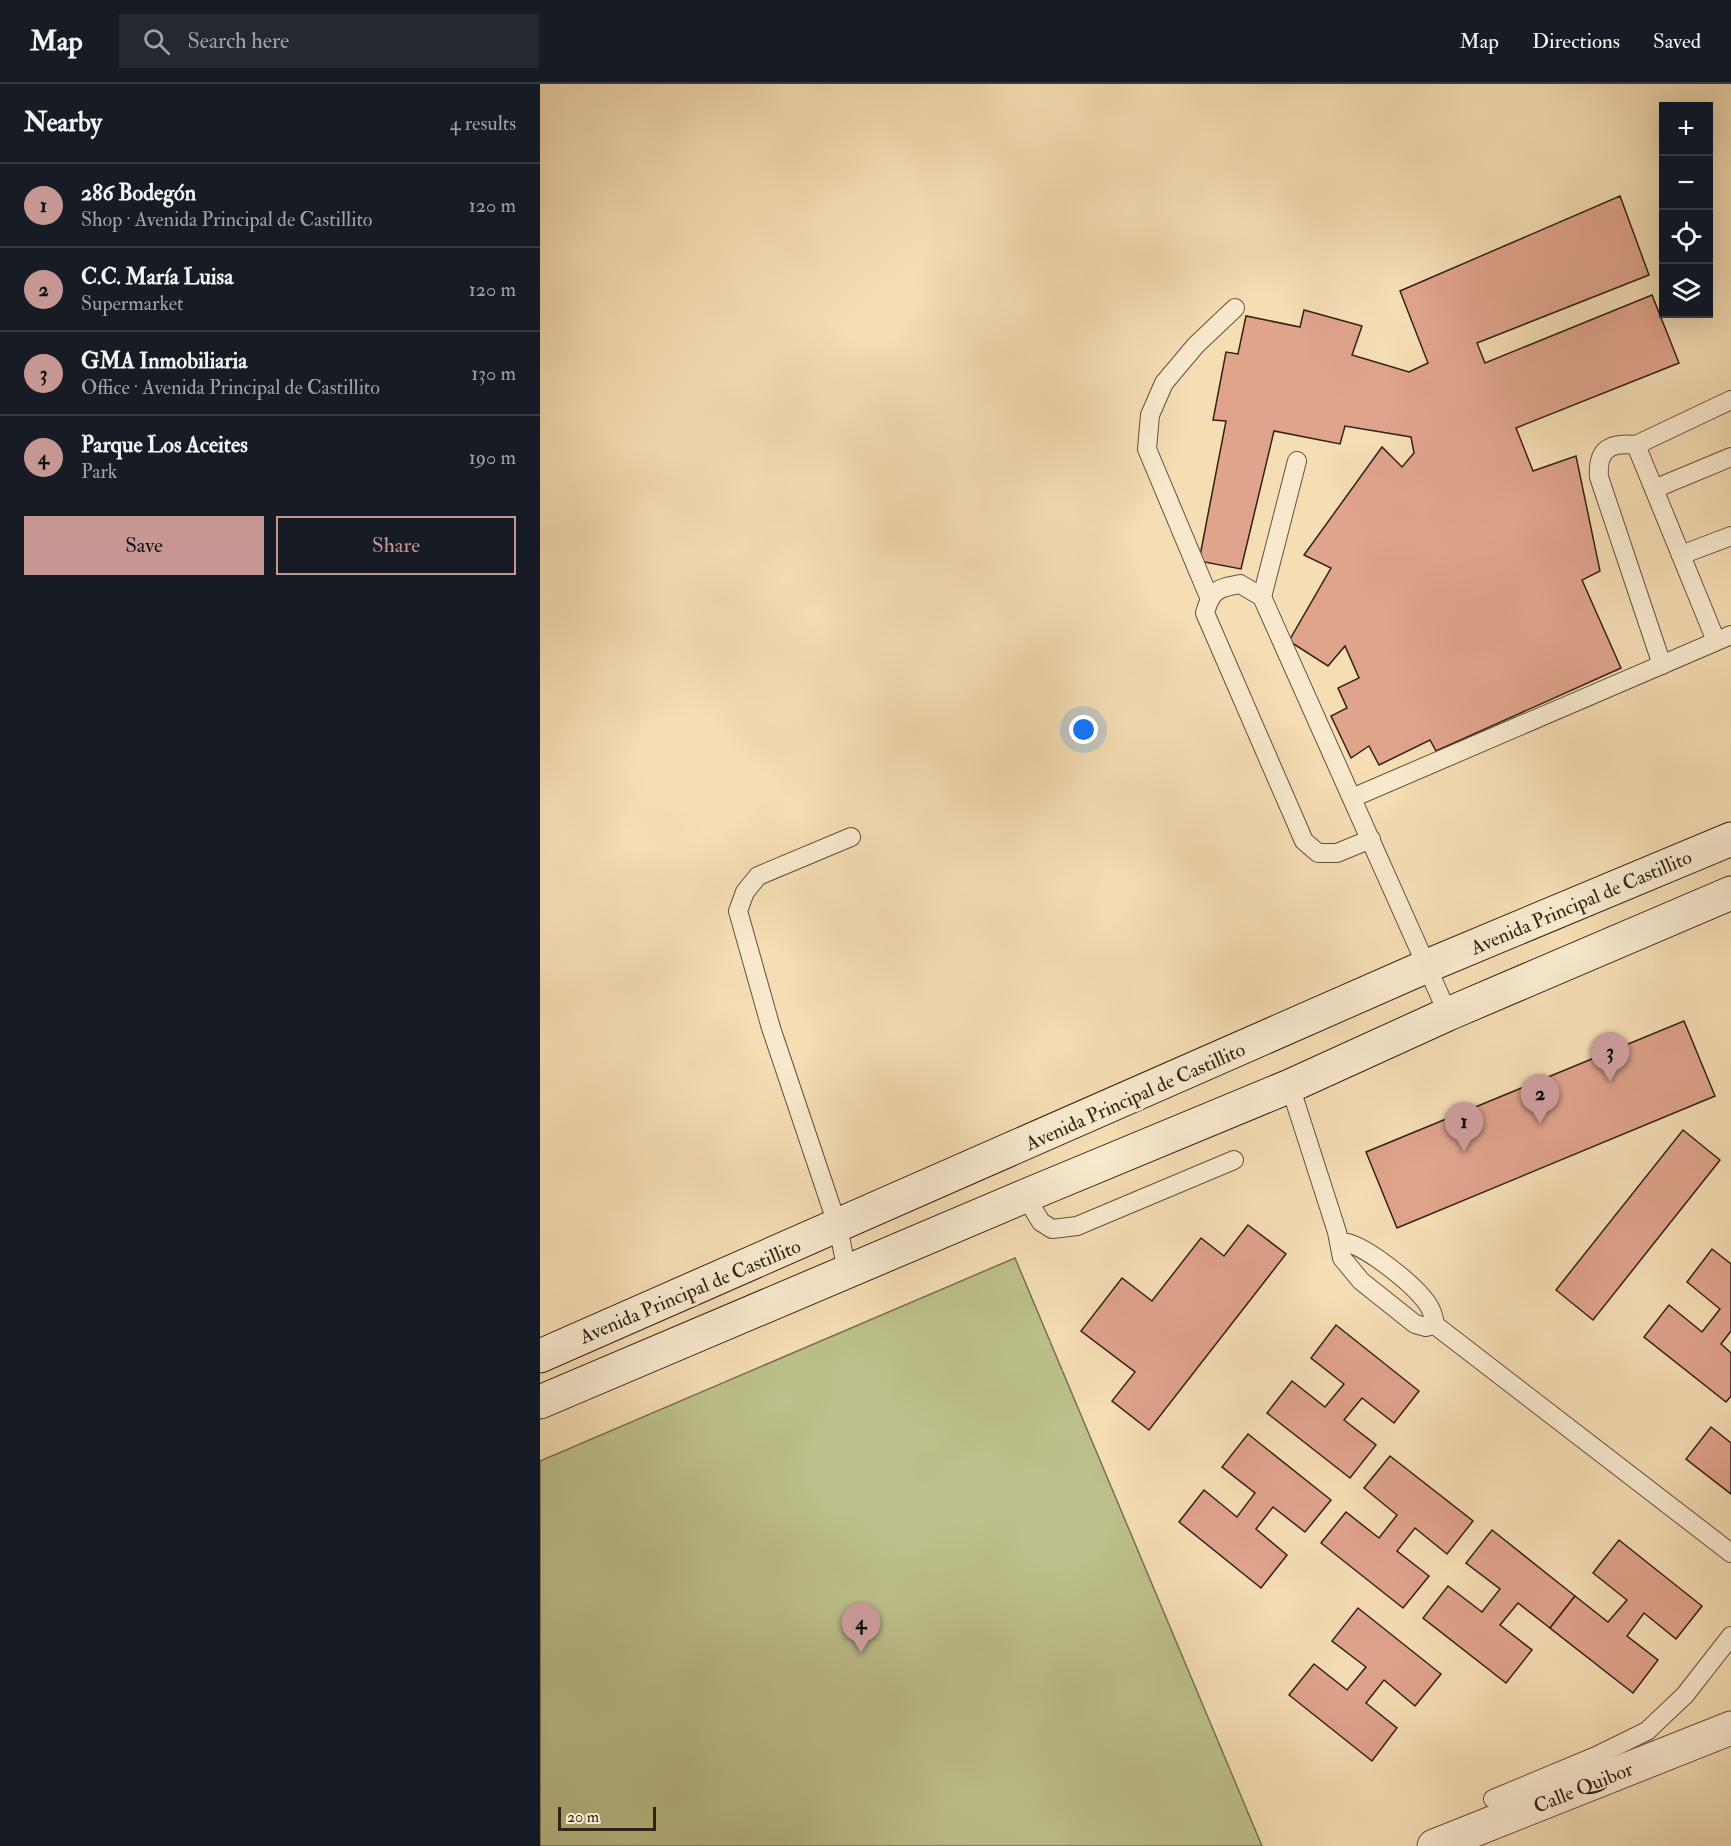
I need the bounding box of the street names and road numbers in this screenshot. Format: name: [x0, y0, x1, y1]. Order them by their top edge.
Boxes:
street label: Avenida Principal de Castillito: [1466, 845, 1696, 962]
street label: Avenida Principal de Castillito: [1021, 1037, 1249, 1158]
street label: Avenida Principal de Castillito: [575, 1234, 805, 1351]
street label: Calle Quibor: [1530, 1756, 1637, 1819]

